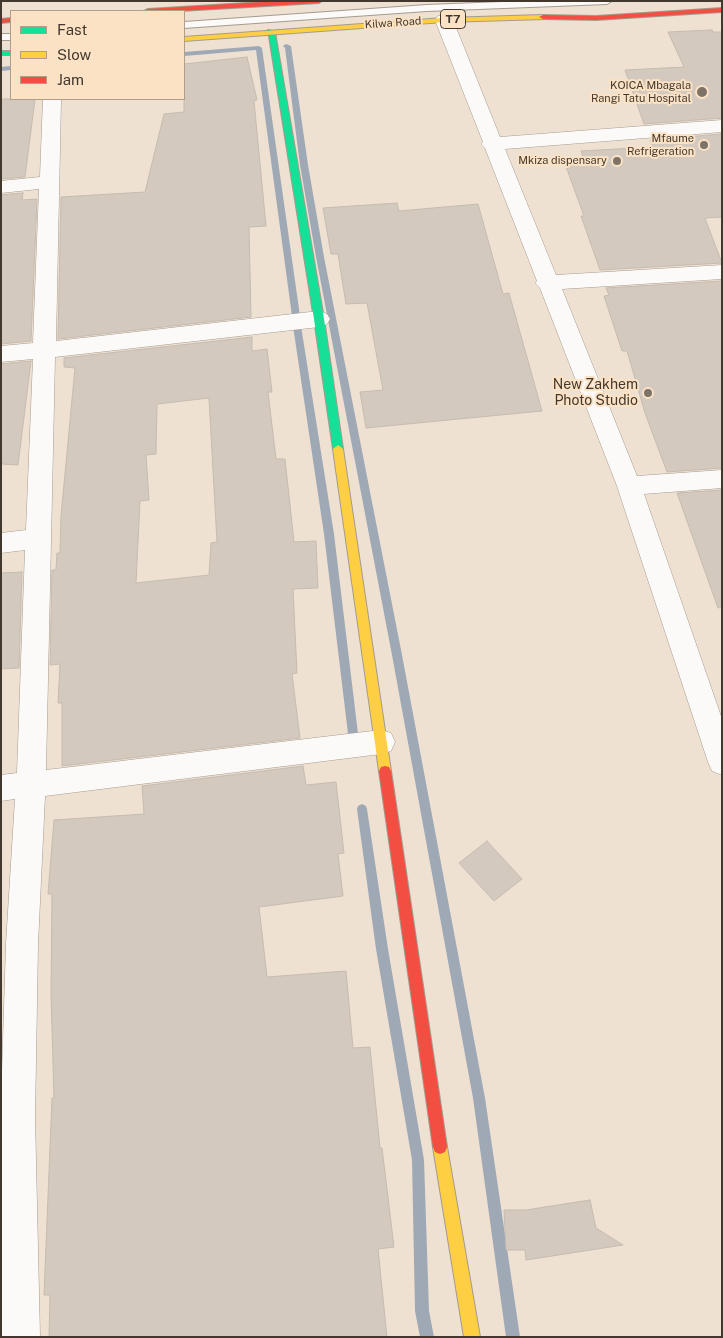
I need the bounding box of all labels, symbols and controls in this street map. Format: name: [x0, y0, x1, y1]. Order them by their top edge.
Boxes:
legend: [10, 10, 185, 100]
road number: T7: [440, 10, 466, 28]
street label: Kilwa Road: [364, 14, 422, 32]
text: Fast: [57, 21, 87, 38]
text: Slow: [57, 46, 91, 63]
text: Jam: [57, 71, 84, 88]
place label: KOICA Mbagala Rangi Tatu Hospital: [591, 79, 691, 105]
marker: KOICA Mbagala Rangi Tatu Hospital: [695, 85, 709, 99]
place label: Mfaume Refrigeration: [627, 132, 694, 158]
marker: Mfaume Refrigeration: [698, 139, 710, 151]
place label: Mkiza dispensary: [518, 154, 607, 168]
marker: Mkiza dispensary: [611, 155, 623, 167]
place label: New Zakhem Photo Studio: [553, 377, 638, 410]
marker: New Zakhem Photo Studio: [642, 387, 654, 399]

